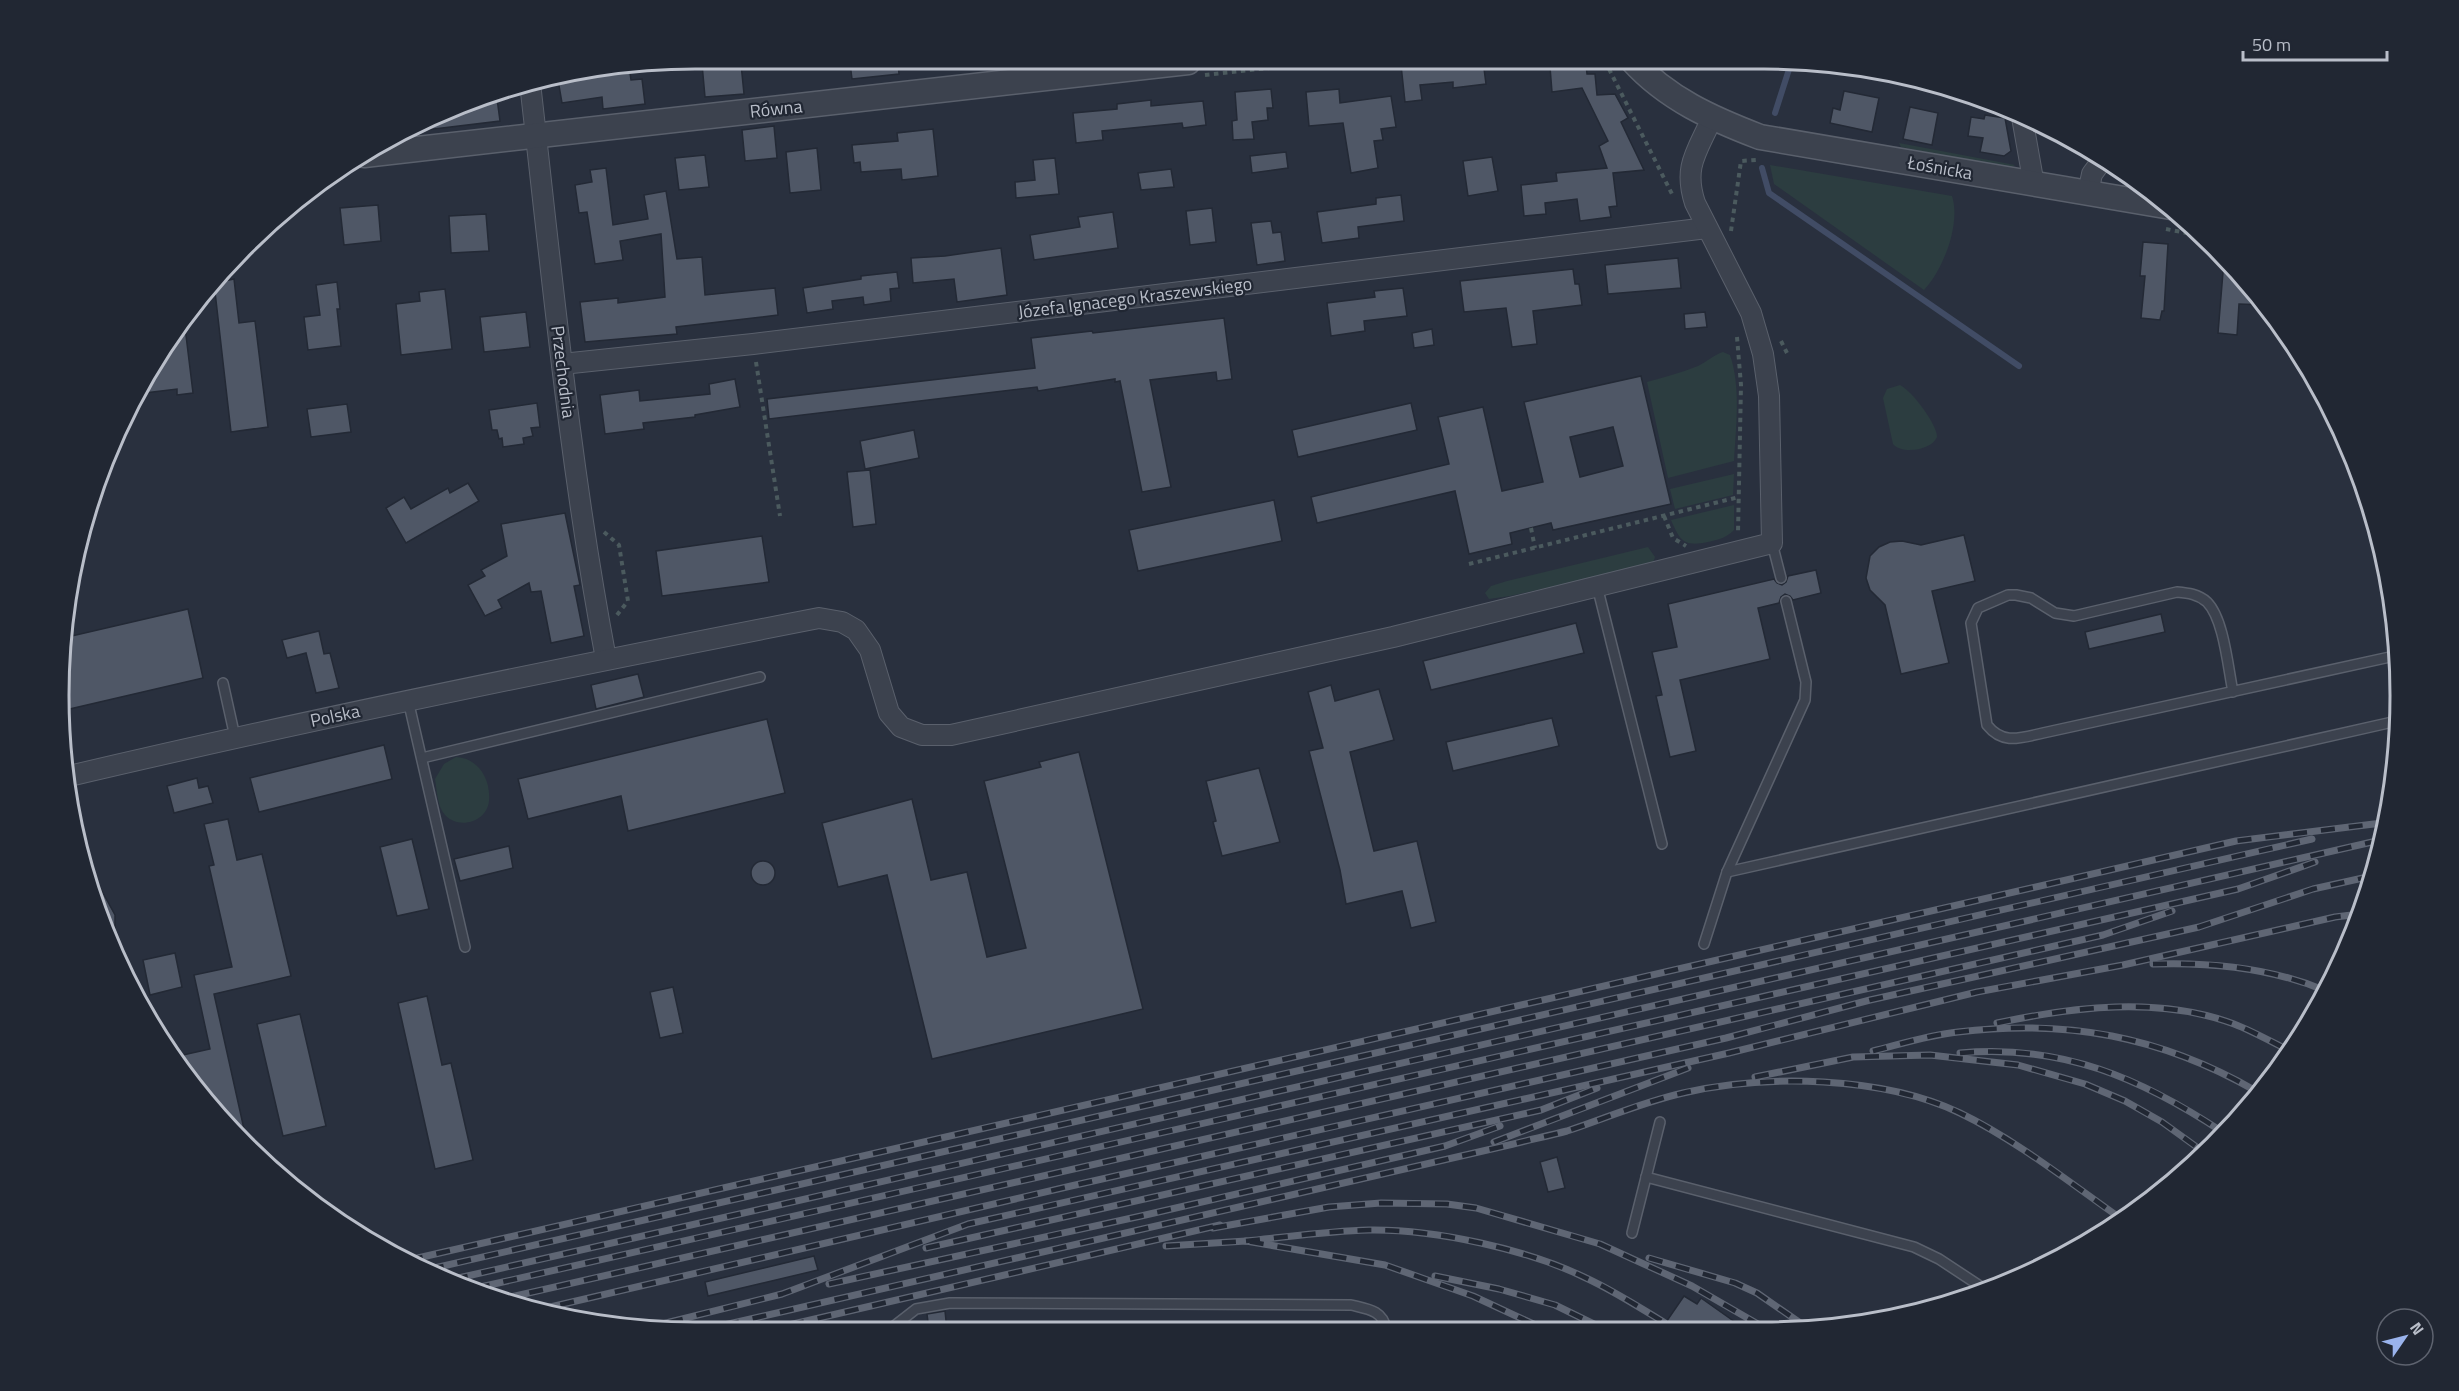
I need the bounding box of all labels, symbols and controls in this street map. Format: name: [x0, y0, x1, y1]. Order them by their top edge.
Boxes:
scale bar: [2243, 24, 2387, 62]
text: 50 m: [2252, 31, 2291, 58]
street label: Równa: [748, 92, 804, 125]
street label: Łośnicka: [1904, 148, 1975, 186]
street label: Józefa Ignacego Kraszewskiego: [1016, 270, 1254, 325]
street label: Przechodnia: [544, 324, 583, 420]
street label: Polska: [308, 697, 362, 734]
north arrow: [2375, 1307, 2435, 1367]
text: N: [2404, 1317, 2430, 1340]

